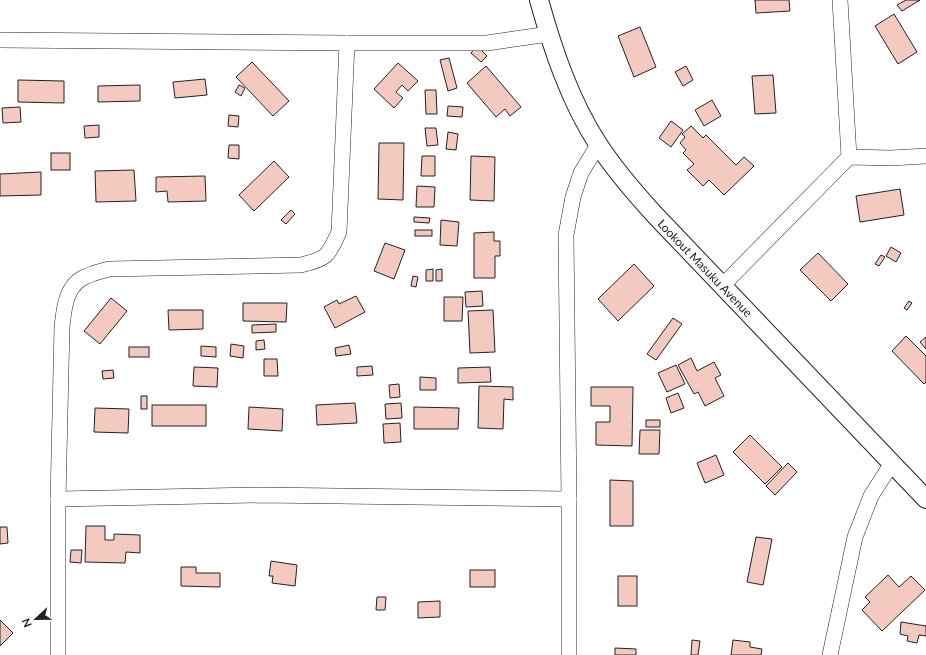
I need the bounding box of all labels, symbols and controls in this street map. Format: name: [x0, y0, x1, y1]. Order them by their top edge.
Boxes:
street label: Lookout Masuku Avenue: [654, 216, 756, 320]
north arrow: [16, 599, 56, 639]
text: N: [19, 617, 34, 629]

